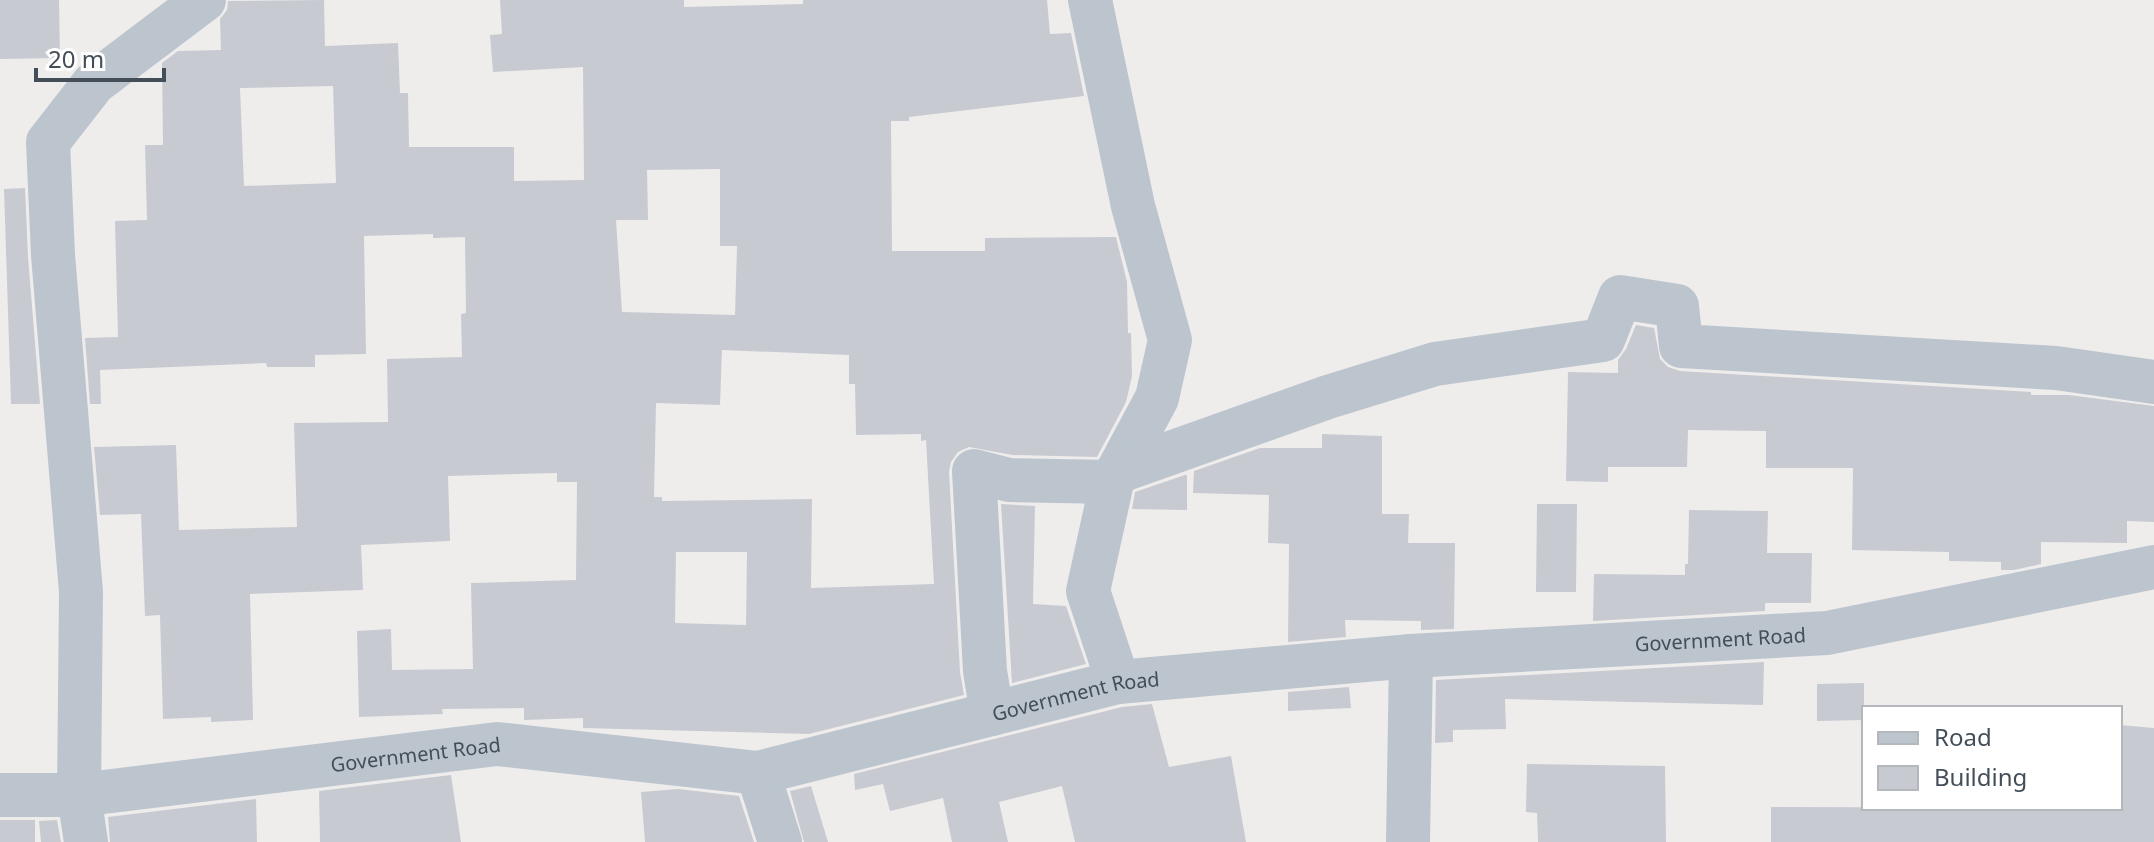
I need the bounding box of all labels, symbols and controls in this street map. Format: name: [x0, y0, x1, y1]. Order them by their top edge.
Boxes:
scale bar: [36, 32, 164, 82]
text: 20 m: [48, 42, 104, 75]
street label: Government Road: [1634, 621, 1807, 657]
street label: Government Road: [989, 665, 1161, 727]
legend: [1862, 706, 2122, 810]
text: Road: [1934, 720, 1992, 753]
street label: Government Road: [329, 730, 502, 778]
text: Building: [1934, 760, 2027, 793]

